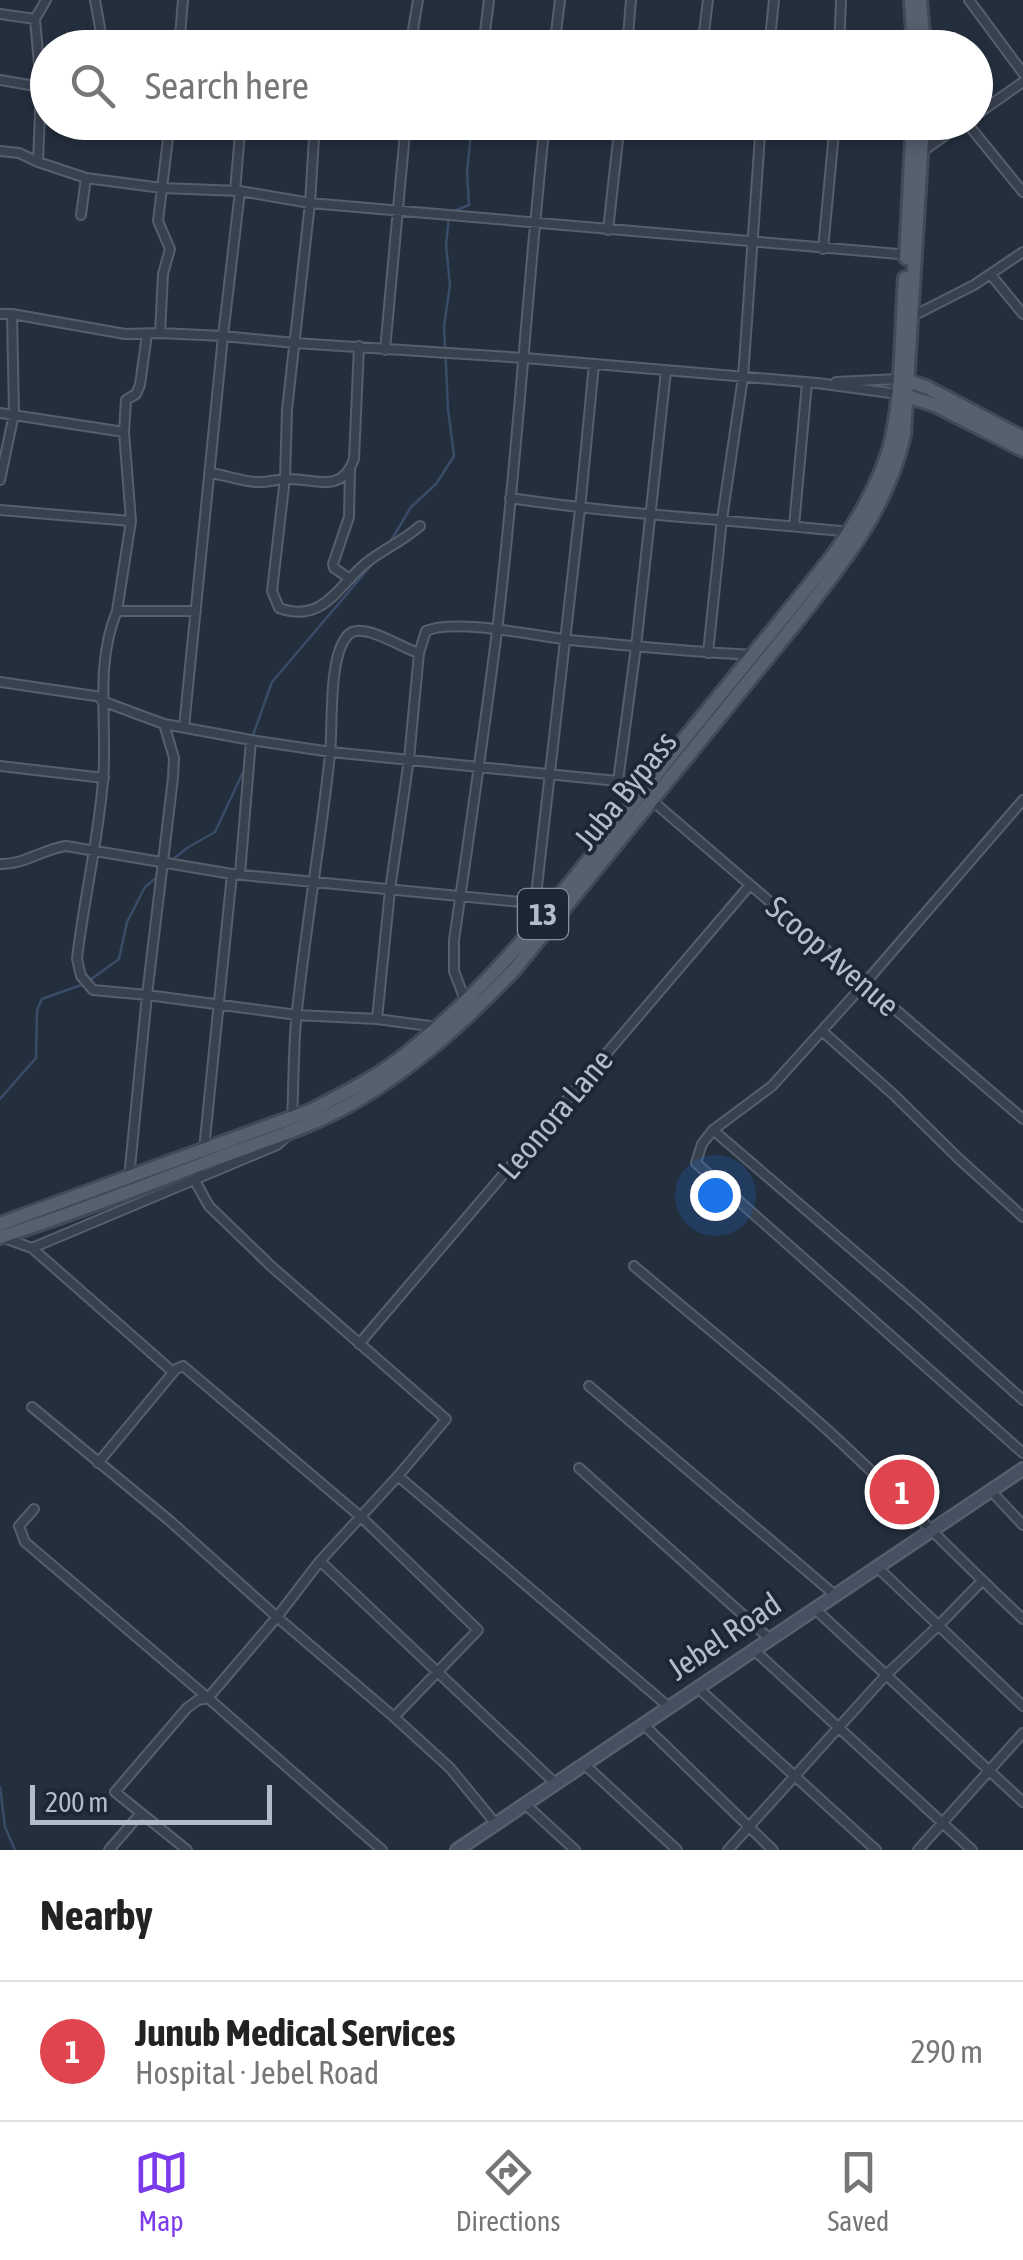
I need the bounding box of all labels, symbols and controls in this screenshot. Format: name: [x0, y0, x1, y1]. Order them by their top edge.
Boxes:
search box: [30, 30, 993, 140]
icon: search: [65, 58, 120, 113]
text: Search here: [145, 64, 309, 107]
street label: Juba Bypass: [566, 724, 684, 856]
street label: Scoop Avenue: [759, 888, 907, 1024]
road number: 13: [518, 889, 568, 939]
street label: Leonora Lane: [490, 1042, 620, 1186]
your location: [690, 1170, 741, 1221]
pin: 1: [870, 1454, 934, 1530]
street label: Jebel Road: [660, 1585, 788, 1687]
scale bar: [30, 1780, 272, 1824]
text: 200 m: [45, 1786, 108, 1818]
text: Nearby: [40, 1891, 153, 1939]
text: Junub Medical Services: [135, 2011, 455, 2054]
text: 1: [65, 2033, 80, 2070]
text: 290 m: [910, 2033, 983, 2070]
text: Hospital · Jebel Road: [135, 2054, 379, 2091]
tab: Map: [134, 2145, 189, 2237]
tab: Directions: [456, 2145, 560, 2237]
tab: Saved: [828, 2145, 889, 2237]

